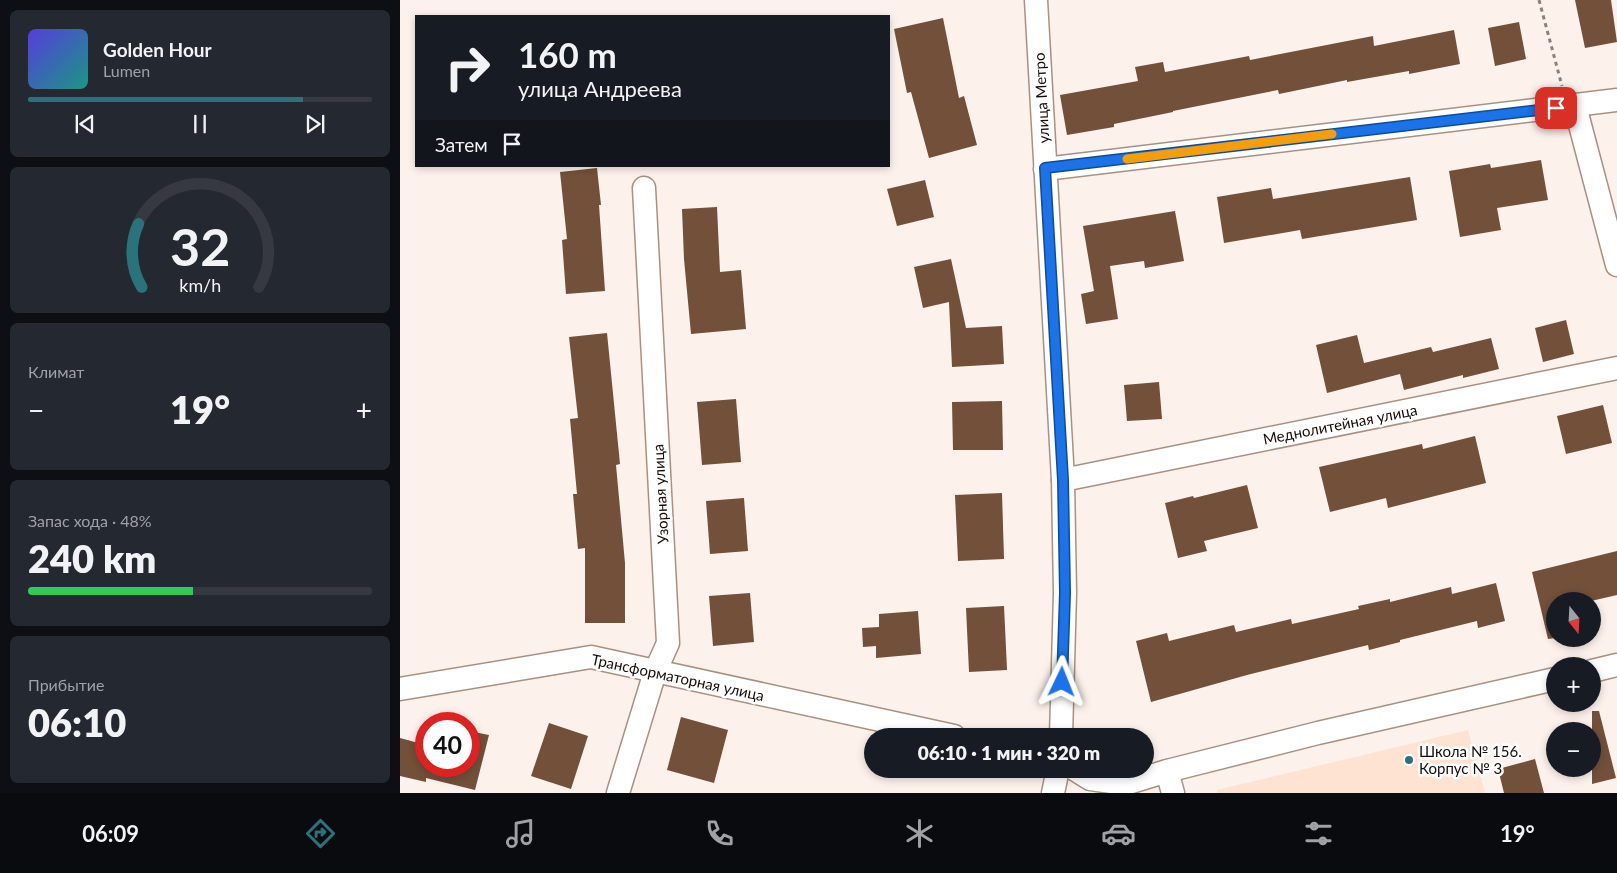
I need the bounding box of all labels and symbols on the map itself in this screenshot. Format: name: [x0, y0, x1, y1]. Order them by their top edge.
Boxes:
street label: улица Метро: [1030, 52, 1052, 144]
pin: [1535, 87, 1577, 129]
street label: Меднолитейная улица: [1261, 400, 1419, 448]
street label: Узорная улица: [648, 444, 672, 544]
north arrow: [1546, 592, 1601, 648]
street label: Трансформаторная улица: [590, 650, 766, 704]
position arrow: [1035, 655, 1087, 707]
speed limit sign: 40: [415, 712, 480, 777]
place label: Школа № 156. Корпус № 3: [1419, 742, 1522, 777]
marker: Школа № 156. Корпус № 3: [1403, 754, 1415, 766]

